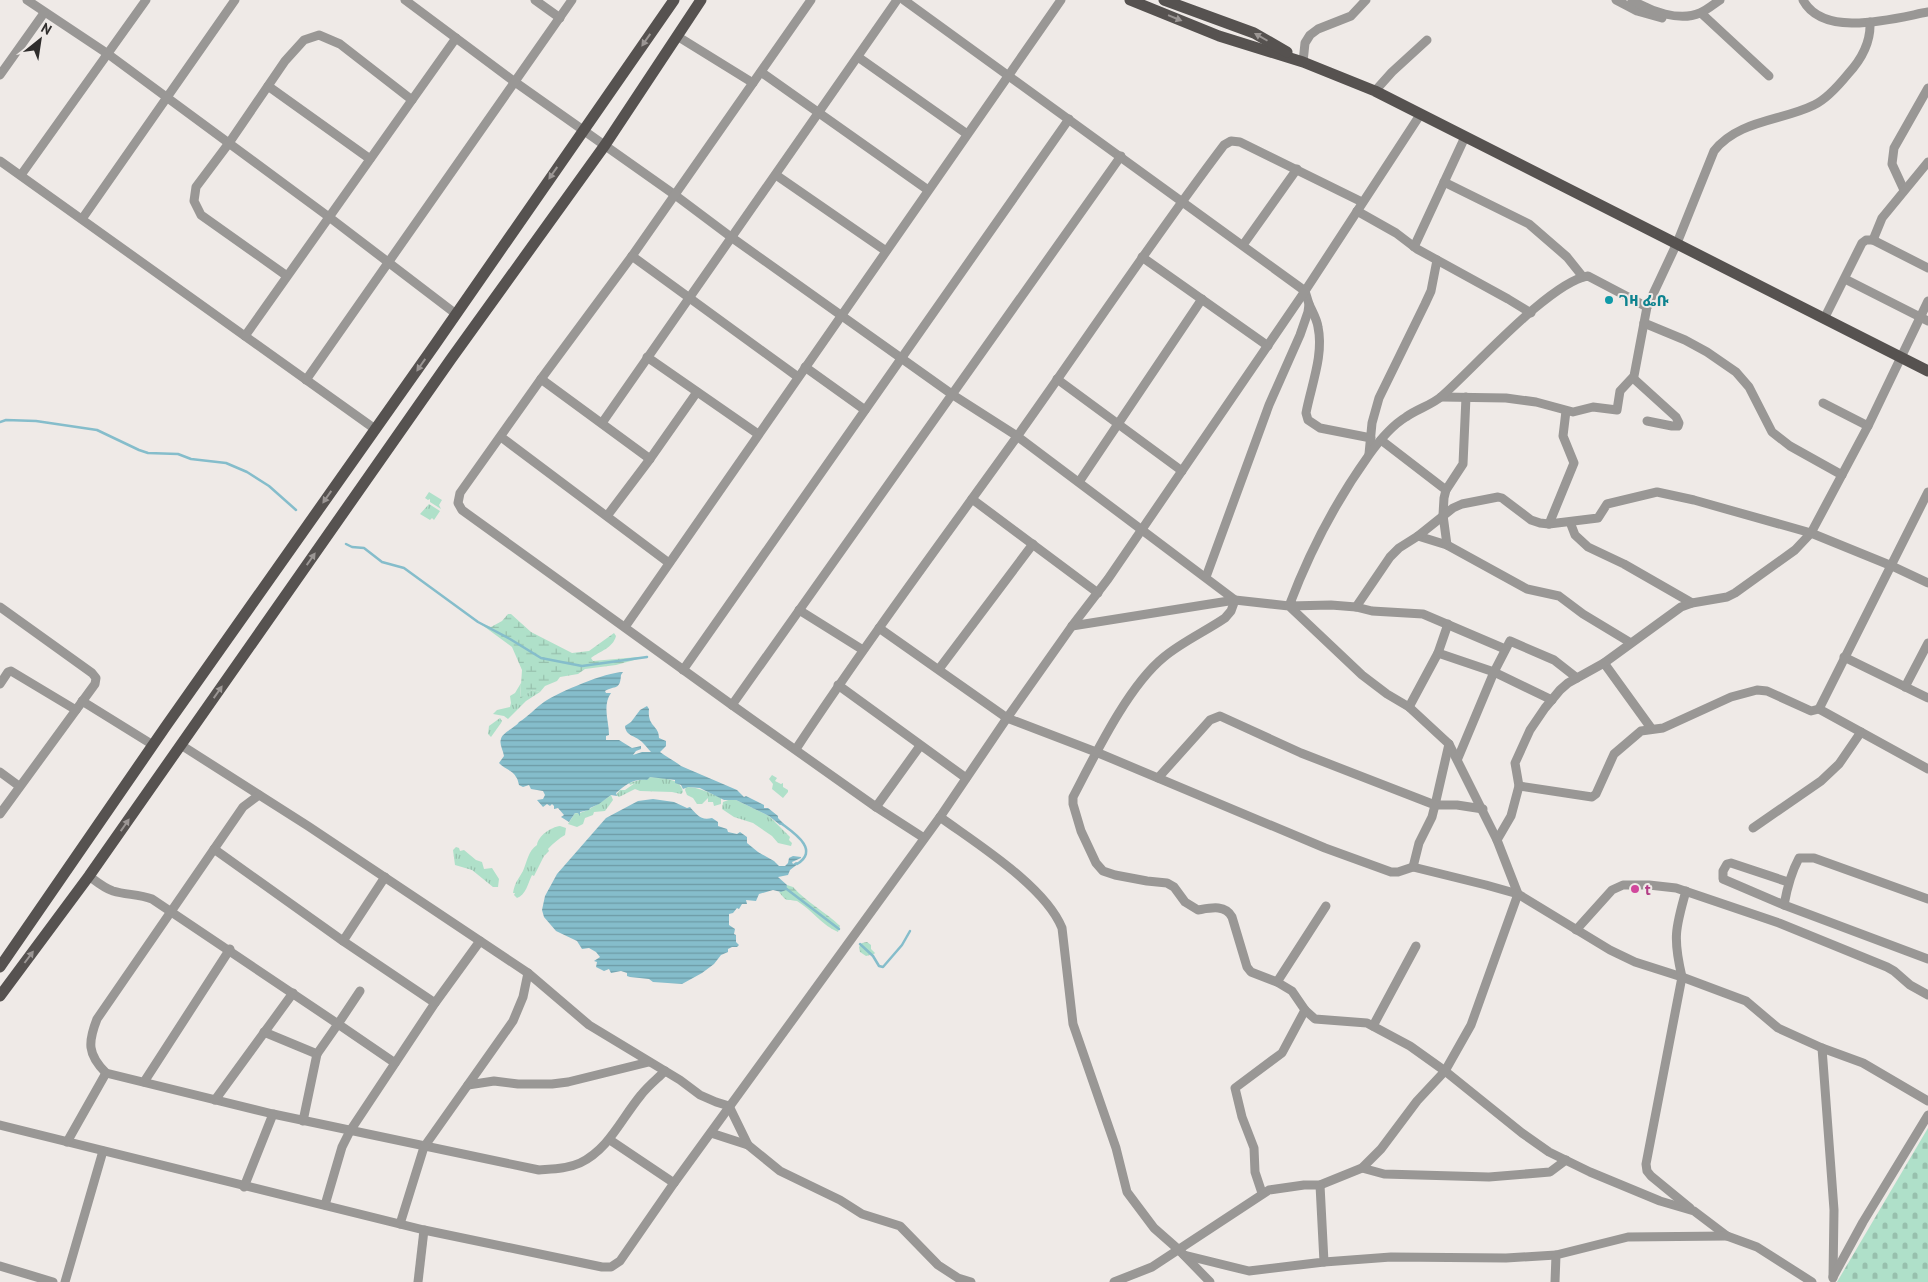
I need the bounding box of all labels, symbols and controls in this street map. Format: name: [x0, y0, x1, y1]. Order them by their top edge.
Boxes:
one-way arrow: [1168, 14, 1183, 22]
north arrow: [15, 15, 65, 65]
text: N: [38, 19, 55, 39]
one-way arrow: [641, 33, 651, 47]
one-way arrow: [1255, 33, 1268, 42]
one-way arrow: [548, 167, 558, 180]
place label: ገዛ ፌቡ: [1619, 290, 1669, 310]
marker: ገዛ ፌቡ: [1603, 294, 1615, 306]
one-way arrow: [416, 358, 426, 371]
one-way arrow: [322, 490, 332, 504]
one-way arrow: [306, 552, 316, 566]
one-way arrow: [213, 685, 223, 699]
one-way arrow: [120, 819, 130, 832]
place label: t: [1645, 879, 1651, 899]
marker: t: [1629, 883, 1641, 895]
one-way arrow: [24, 950, 34, 964]

